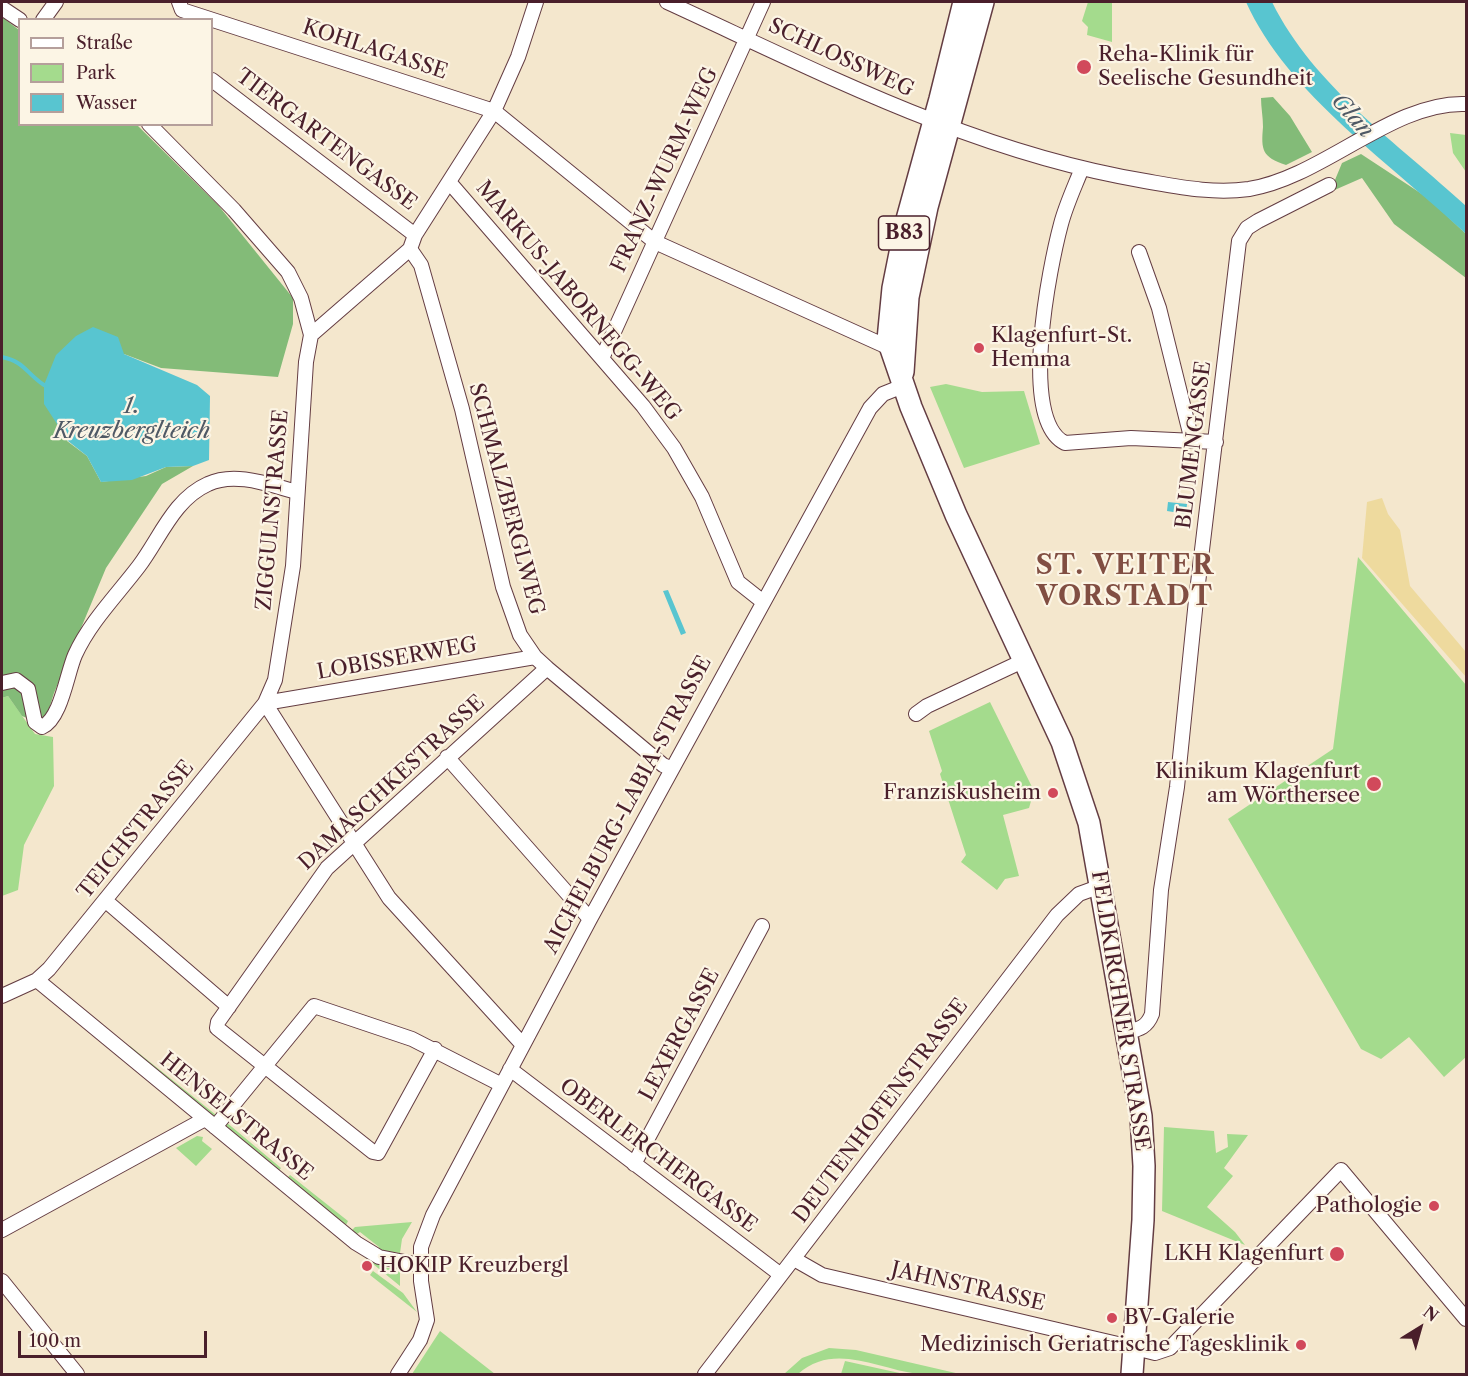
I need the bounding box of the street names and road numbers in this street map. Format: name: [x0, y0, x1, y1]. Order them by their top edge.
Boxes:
street label: SCHLOSSWEG: [764, 13, 918, 103]
street label: KOHLAGASSE: [299, 15, 451, 85]
street label: TIERGARTENGASSE: [231, 64, 421, 216]
street label: FRANZ-WURM-WEG: [606, 64, 724, 276]
street label: MARKUS-JABORNEGG-WEG: [470, 176, 686, 426]
road number: B83: [878, 216, 930, 250]
street label: BLUMENGASSE: [1171, 360, 1217, 530]
street label: SCHMALZBERGLWEG: [463, 380, 549, 618]
street label: ZIGGULNSTRASSE: [252, 408, 294, 612]
street label: LOBISSERWEG: [315, 633, 479, 685]
street label: AICHELBURG-LABIA-STRASSE: [539, 652, 717, 958]
street label: DAMASCHKESTRASSE: [294, 690, 490, 876]
street label: TEICHSTRASSE: [72, 756, 200, 904]
street label: FELDKIRCHNER STRASSE: [1085, 869, 1155, 1153]
street label: LEXERGASSE: [635, 965, 725, 1105]
street label: DEUTENHOFENSTRASSE: [788, 994, 974, 1228]
street label: HENSELSTRASSE: [154, 1048, 318, 1186]
street label: OBERLERCHERGASSE: [554, 1074, 762, 1238]
street label: JAHNSTRASSE: [889, 1257, 1047, 1317]

